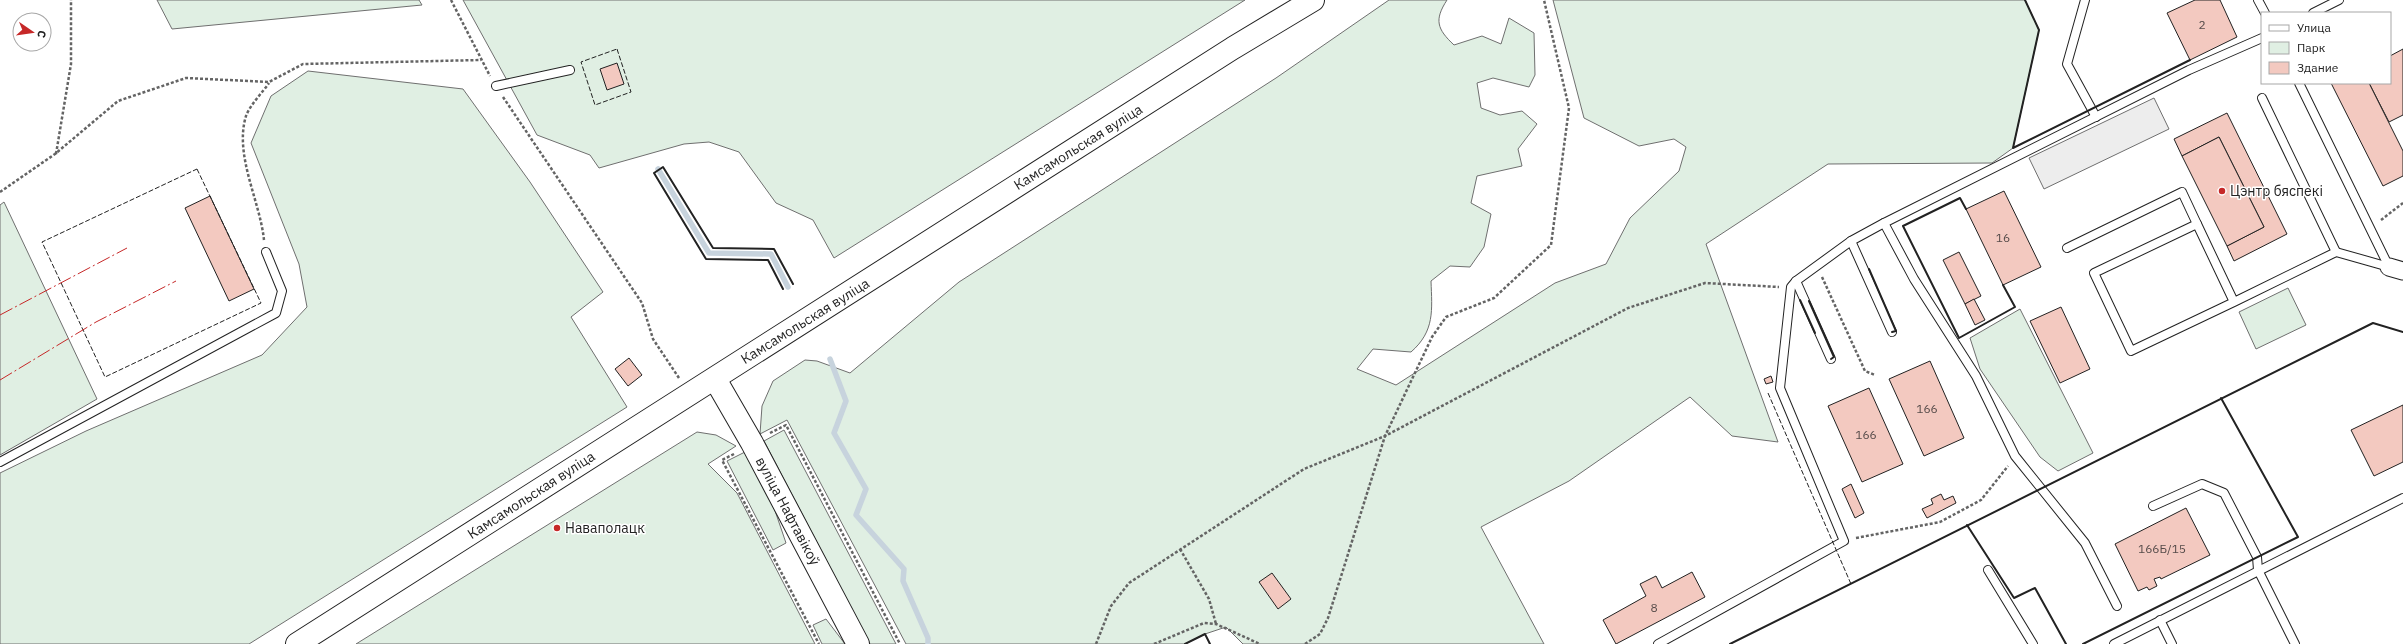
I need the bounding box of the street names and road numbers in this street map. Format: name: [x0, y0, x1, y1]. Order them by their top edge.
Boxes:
street label: Камсамольская вуліца: [1010, 100, 1146, 194]
street label: Камсамольская вуліца: [737, 274, 873, 368]
street label: Камсамольская вуліца: [464, 447, 599, 543]
street label: вуліца Нафтавікоў: [752, 454, 824, 568]

